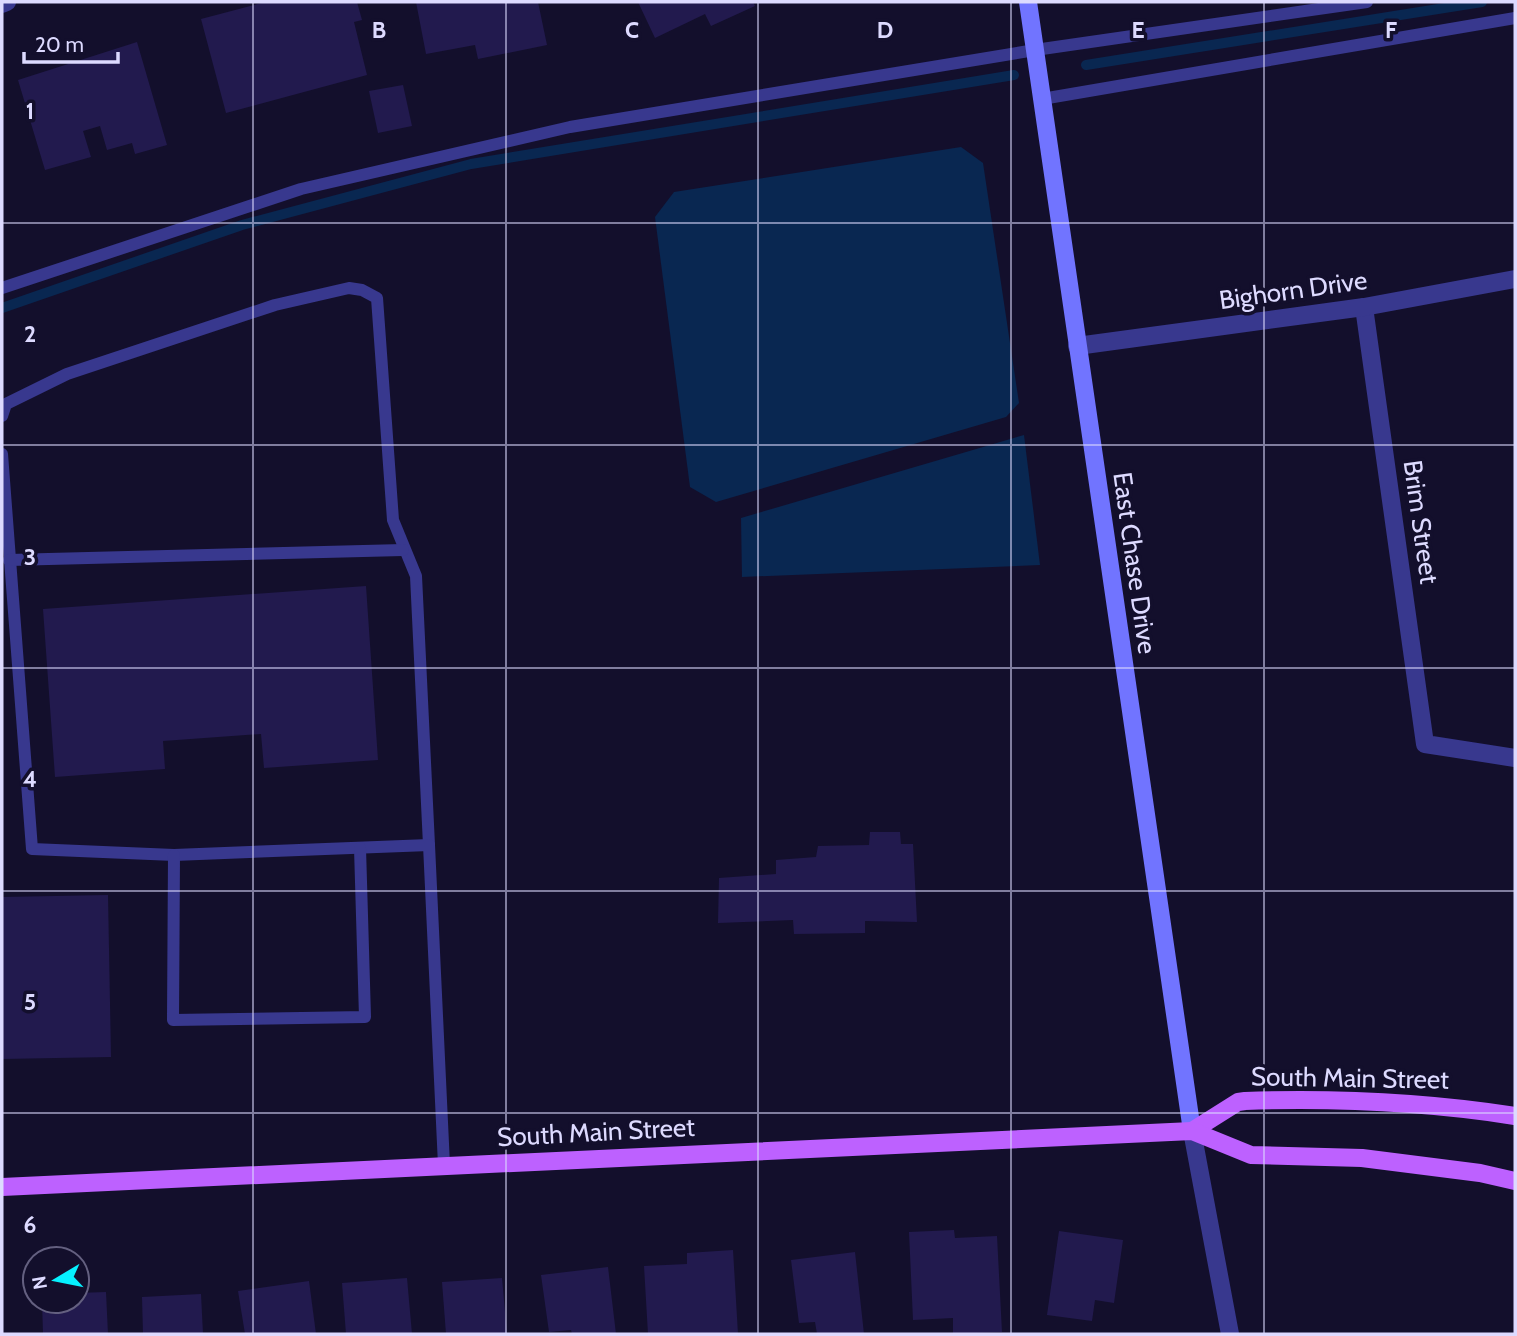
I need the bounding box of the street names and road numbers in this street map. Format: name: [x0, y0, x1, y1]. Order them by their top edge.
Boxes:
street label: Bighorn Drive: [1217, 264, 1369, 316]
street label: Brim Street: [1396, 458, 1446, 586]
street label: East Chase Drive: [1106, 470, 1164, 656]
street label: South Main Street: [1251, 1060, 1449, 1096]
street label: South Main Street: [496, 1111, 696, 1153]

